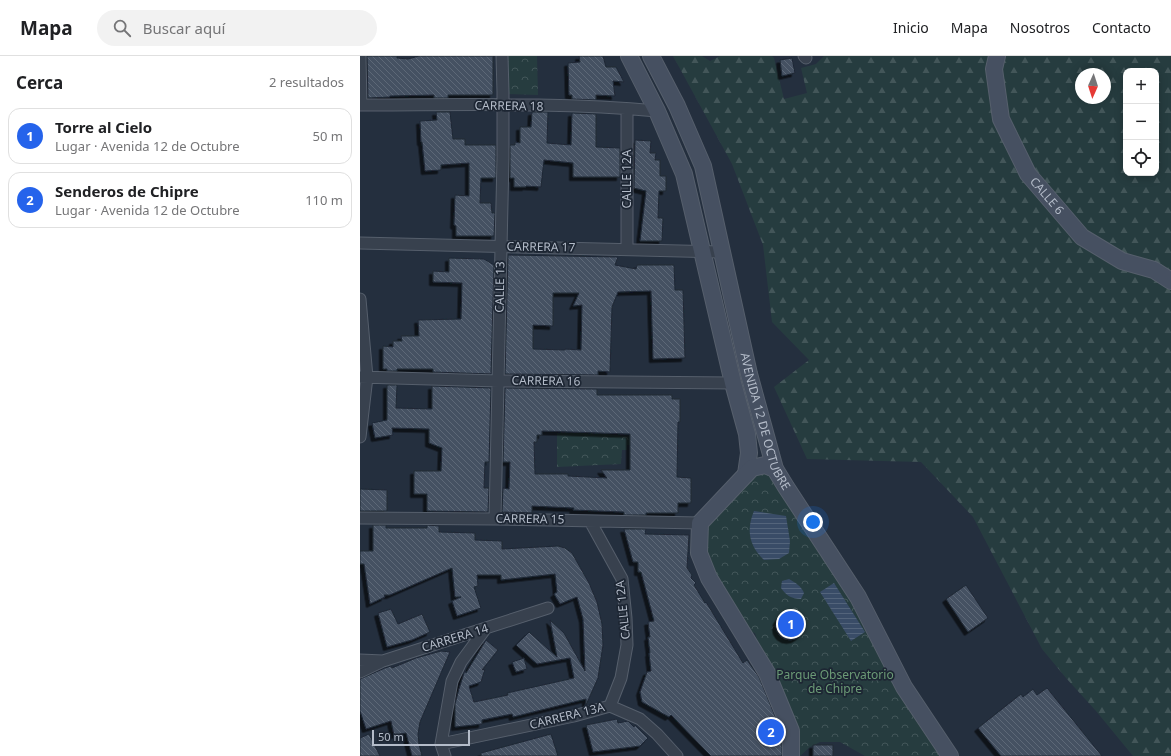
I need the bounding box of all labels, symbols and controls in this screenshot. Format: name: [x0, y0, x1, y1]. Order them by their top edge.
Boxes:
search box: [97, 10, 377, 46]
text: Mapa: [20, 15, 73, 41]
icon: search: [111, 17, 133, 39]
text: Buscar aquí: [143, 18, 225, 38]
text: Inicio: [893, 18, 929, 37]
text: Mapa: [951, 18, 988, 37]
text: Nosotros: [1010, 18, 1070, 37]
text: Contacto: [1092, 18, 1151, 37]
north arrow: [1075, 68, 1111, 104]
map controls: [1123, 68, 1159, 176]
button: +: [1123, 68, 1159, 104]
text: Cerca: [16, 71, 63, 94]
text: 2 resultados: [269, 73, 344, 91]
street label: CARRERA 18: [474, 96, 544, 115]
button: −: [1123, 104, 1159, 140]
text: Torre al Cielo: [55, 117, 152, 137]
text: 1: [26, 127, 34, 145]
text: 50 m: [313, 127, 343, 145]
text: Lugar · Avenida 12 de Octubre: [55, 137, 240, 155]
button: locate: [1123, 140, 1159, 176]
street label: CALLE 12A: [618, 149, 635, 209]
street label: CALLE 6: [1026, 173, 1068, 218]
text: Senderos de Chipre: [55, 181, 199, 201]
text: 2: [26, 191, 34, 209]
text: 110 m: [305, 191, 343, 209]
text: Lugar · Avenida 12 de Octubre: [55, 201, 240, 219]
street label: CARRERA 17: [506, 237, 576, 256]
street label: CALLE 13: [491, 261, 508, 313]
street label: AVENIDA 12 DE OCTUBRE: [737, 351, 795, 493]
street label: CARRERA 16: [511, 371, 581, 390]
street label: CARRERA 15: [495, 509, 565, 528]
your location: [803, 512, 823, 532]
street label: CALLE 12A: [611, 579, 634, 640]
pin: 1: [778, 609, 804, 639]
street label: CARRERA 14: [419, 619, 490, 656]
park label: Parque Observatorio de Chipre: [776, 666, 894, 697]
street label: CARRERA 13A: [528, 698, 606, 733]
pin: 2: [758, 717, 784, 747]
scale bar: [372, 728, 470, 747]
text: 50 m: [378, 729, 404, 744]

